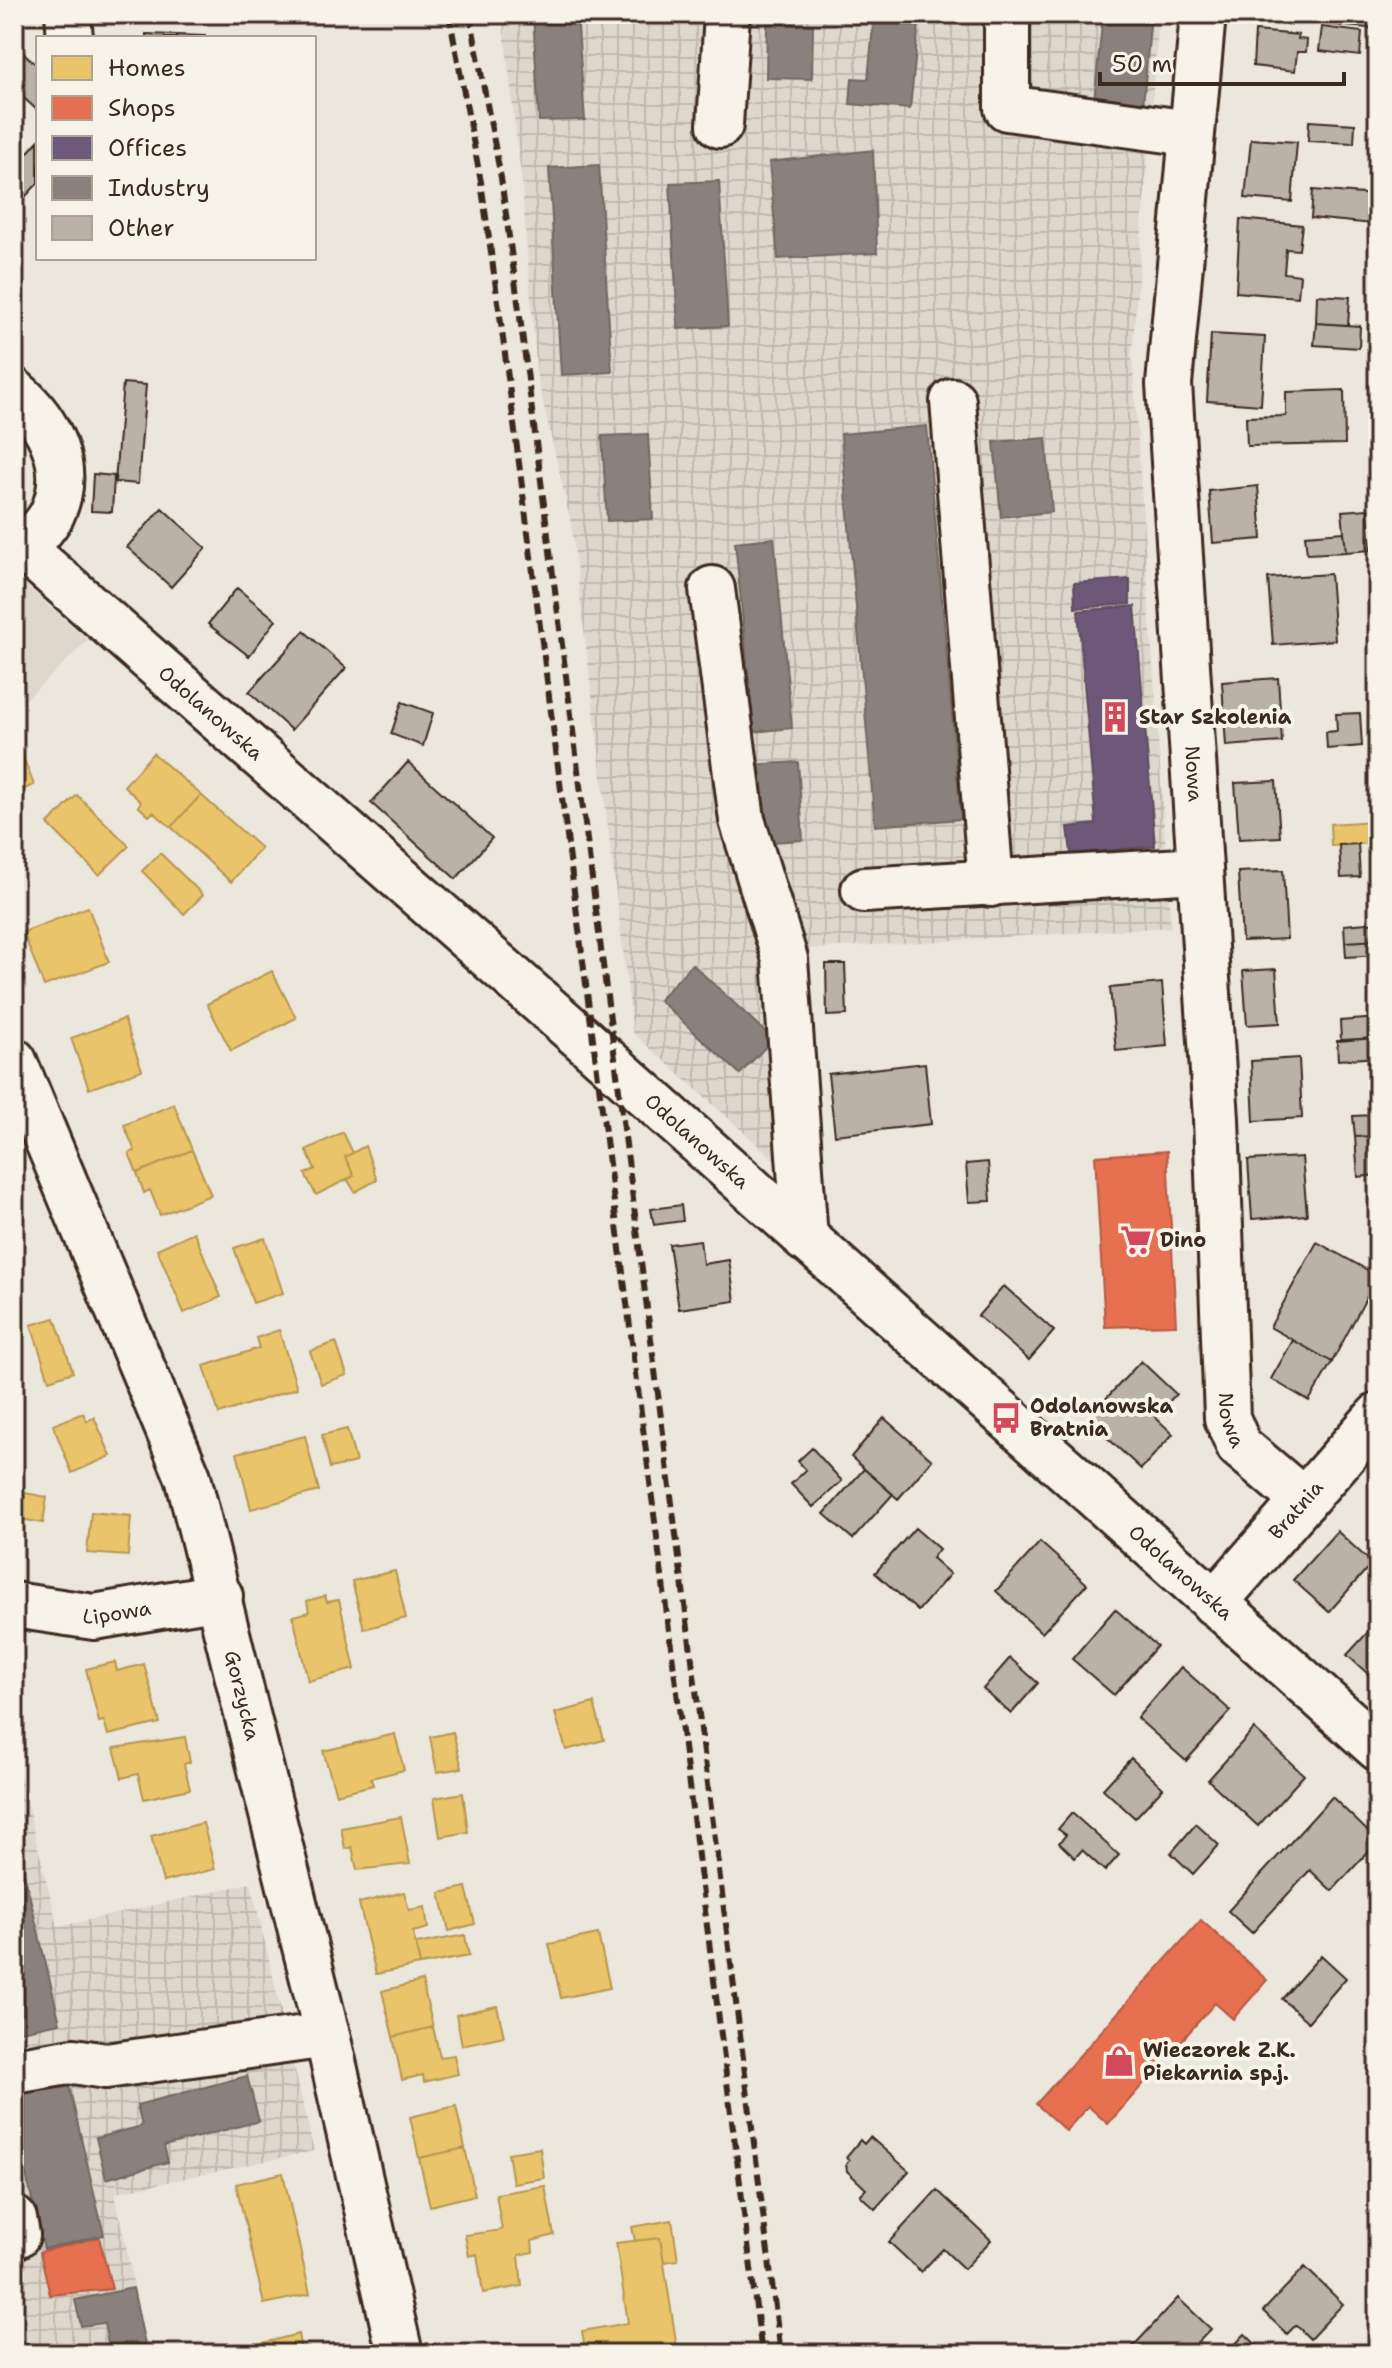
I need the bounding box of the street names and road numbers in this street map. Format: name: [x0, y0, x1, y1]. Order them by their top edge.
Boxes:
street label: Odolanowska: [153, 660, 269, 766]
street label: Nowa: [1179, 745, 1209, 803]
street label: Odolanowska: [640, 1088, 755, 1195]
street label: Nowa: [1213, 1392, 1251, 1452]
street label: Bratnia: [1263, 1474, 1329, 1545]
street label: Odolanowska: [1123, 1519, 1239, 1626]
street label: Lipowa: [81, 1595, 153, 1630]
street label: Gorzycka: [219, 1648, 266, 1744]

